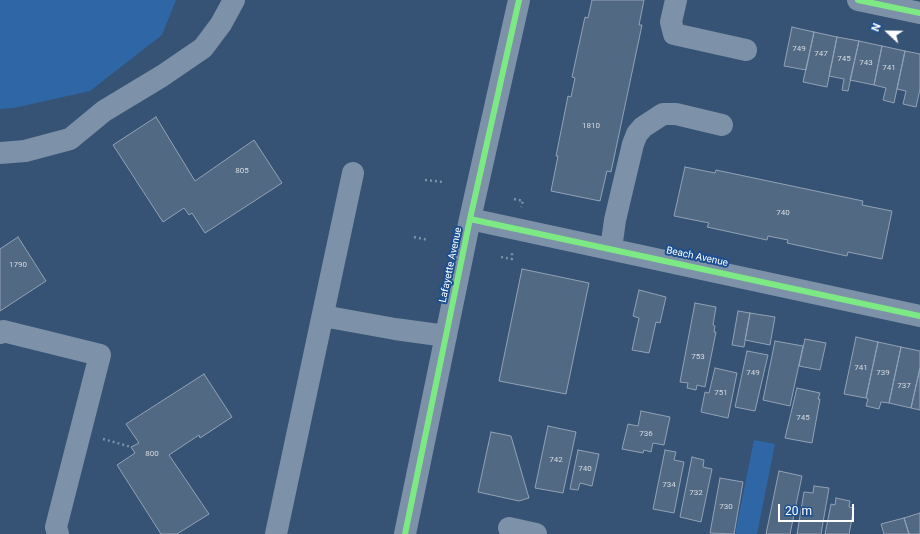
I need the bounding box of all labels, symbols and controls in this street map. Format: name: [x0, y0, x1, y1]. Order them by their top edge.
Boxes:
north arrow: [868, 12, 908, 52]
text: N: [869, 21, 884, 33]
house number: 749: [792, 44, 806, 54]
house number: 747: [814, 49, 828, 59]
house number: 745: [837, 54, 851, 64]
house number: 743: [859, 58, 873, 68]
house number: 741: [882, 63, 896, 73]
house number: 1810: [582, 121, 600, 131]
house number: 805: [235, 166, 249, 176]
house number: 740: [776, 208, 790, 218]
street label: Lafayette Avenue: [437, 226, 465, 304]
street label: Beach Avenue: [665, 245, 729, 269]
house number: 1790: [9, 260, 27, 270]
house number: 753: [691, 352, 705, 362]
house number: 741: [854, 363, 868, 373]
house number: 749: [746, 368, 760, 378]
house number: 739: [876, 368, 890, 378]
house number: 737: [897, 381, 911, 391]
house number: 751: [714, 388, 728, 398]
house number: 745: [796, 413, 810, 423]
house number: 736: [639, 429, 653, 439]
house number: 800: [145, 449, 159, 459]
house number: 742: [549, 455, 563, 465]
house number: 740: [578, 464, 592, 474]
house number: 734: [662, 480, 676, 490]
house number: 732: [689, 488, 703, 498]
scale bar: [780, 496, 856, 522]
house number: 730: [719, 502, 733, 512]
text: 20 m: [785, 504, 812, 518]

